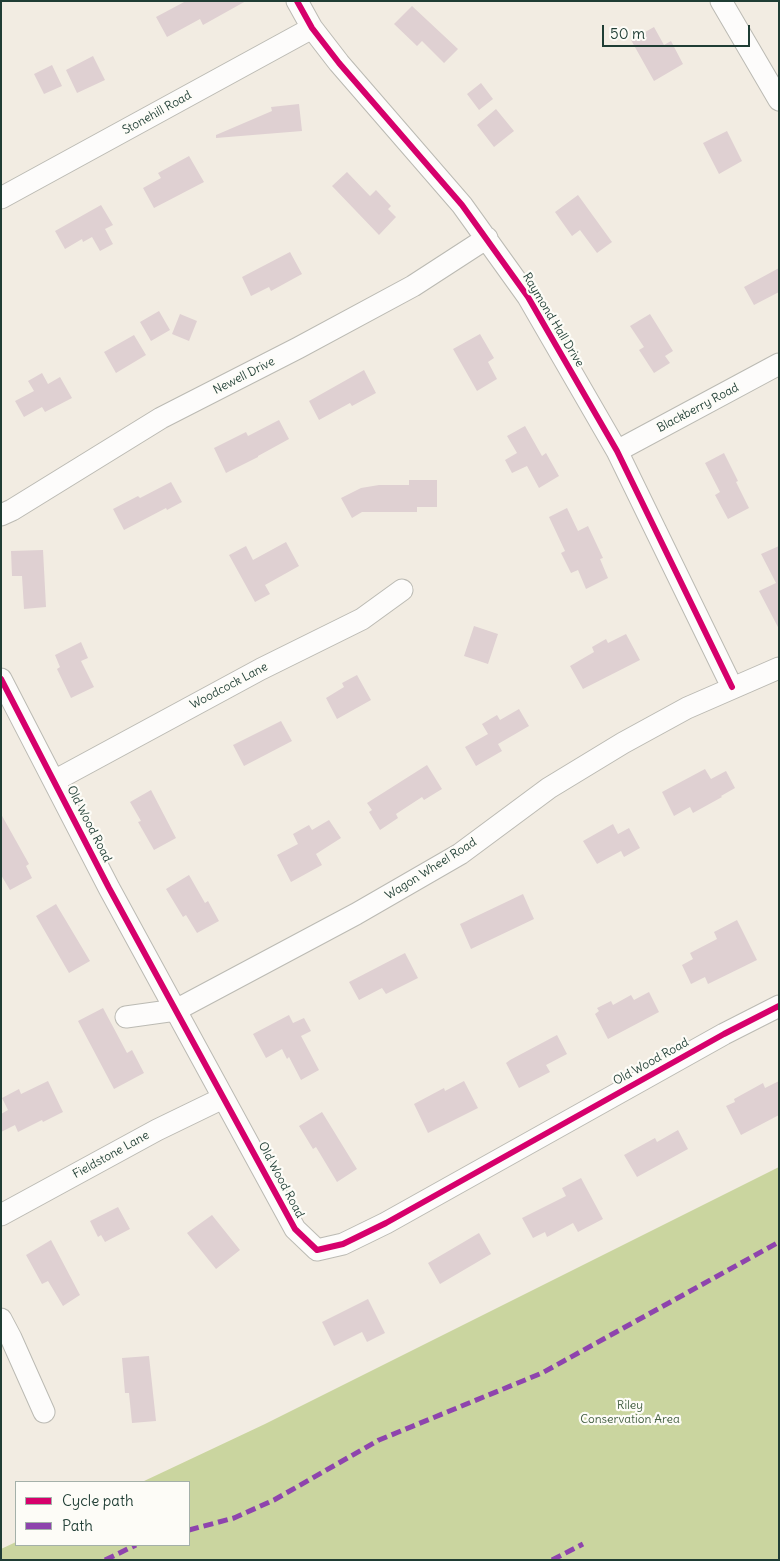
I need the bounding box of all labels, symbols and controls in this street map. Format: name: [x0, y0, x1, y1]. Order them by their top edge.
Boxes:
scale bar: [605, 15, 752, 47]
text: 50 m: [610, 24, 645, 43]
street label: Stonehill Road: [120, 88, 194, 138]
street label: Raymond Hall Drive: [519, 270, 587, 370]
street label: Newell Drive: [211, 354, 277, 398]
street label: Blackberry Road: [655, 380, 741, 436]
street label: Woodcock Lane: [188, 660, 270, 712]
street label: Old Wood Road: [64, 783, 114, 865]
street label: Wagon Wheel Road: [383, 835, 479, 903]
street label: Old Wood Road: [611, 1035, 691, 1089]
street label: Fieldstone Lane: [70, 1128, 152, 1182]
street label: Old Wood Road: [255, 1140, 307, 1220]
park label: Riley Conservation Area: [580, 1399, 680, 1427]
legend: [15, 1481, 190, 1546]
text: Cycle path: [62, 1491, 134, 1510]
text: Path: [62, 1516, 93, 1535]

